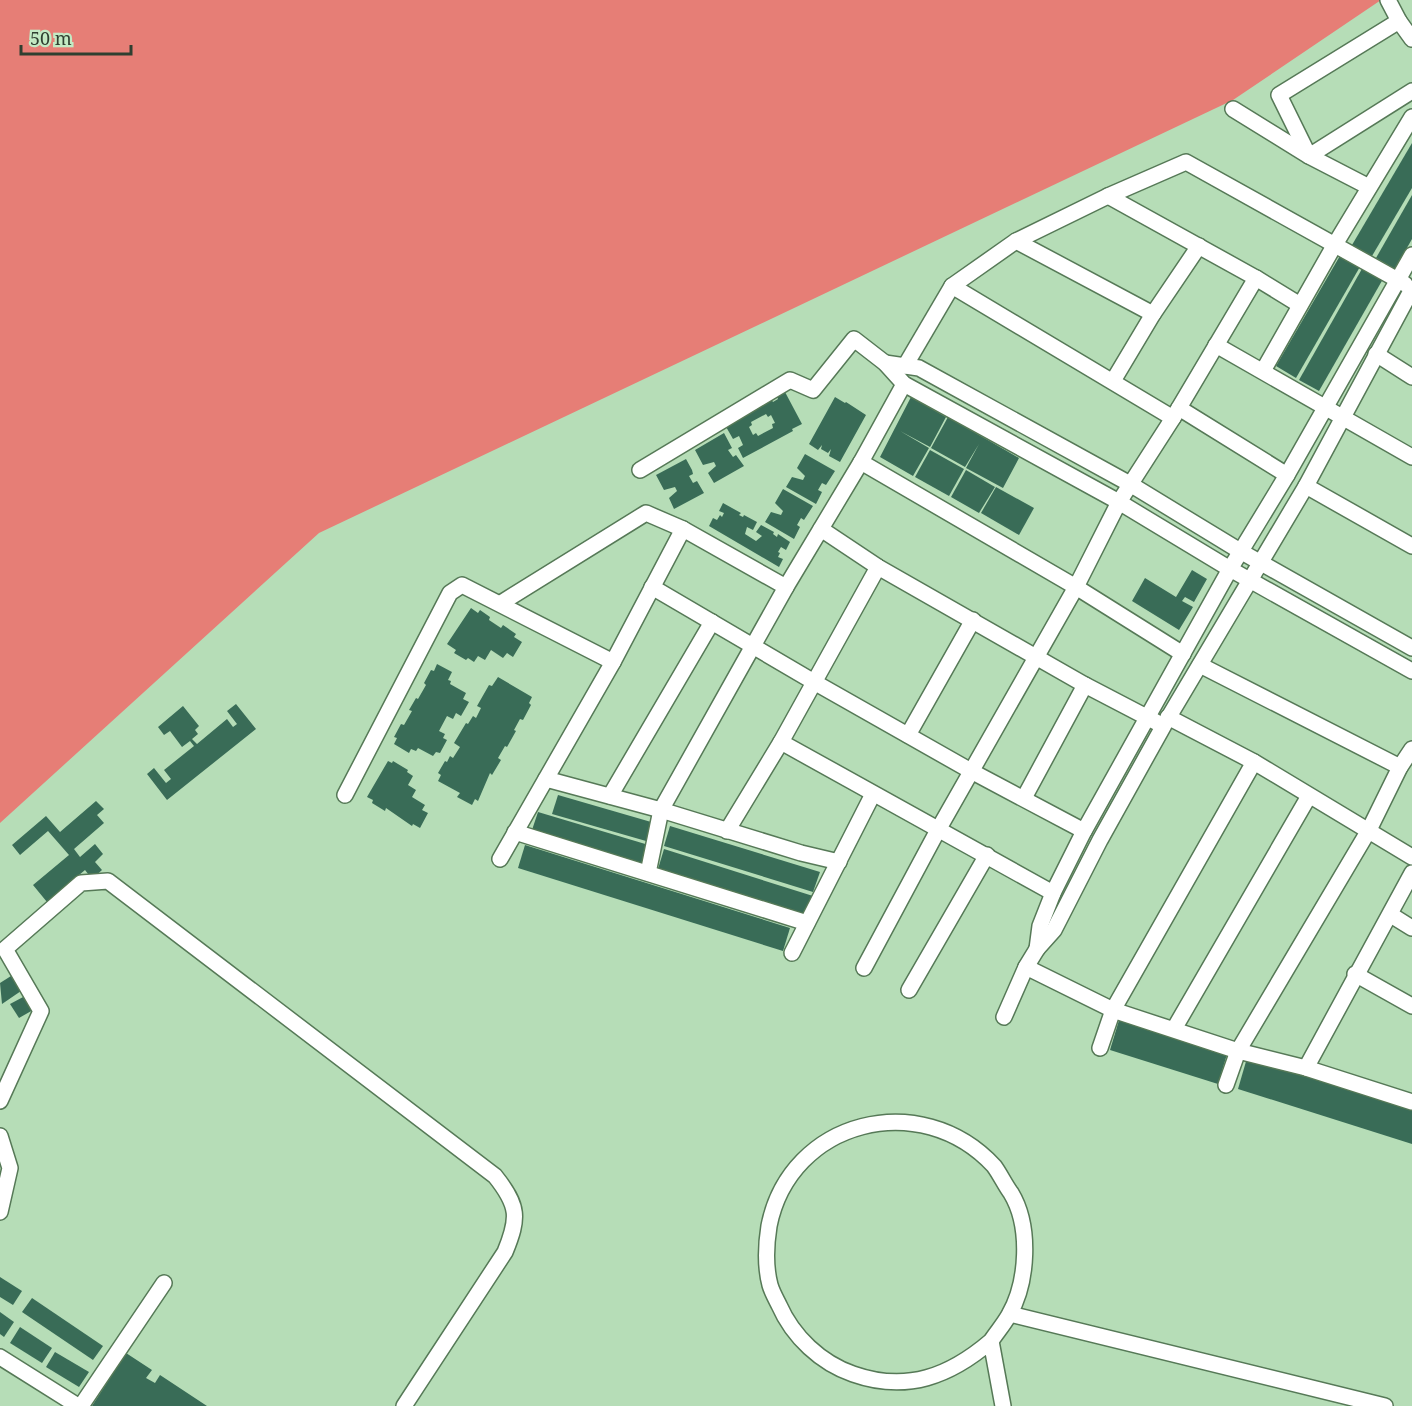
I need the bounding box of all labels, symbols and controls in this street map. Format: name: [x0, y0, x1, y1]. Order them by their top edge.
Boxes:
scale bar: [21, 18, 130, 56]
text: 50 m: [30, 26, 72, 50]

